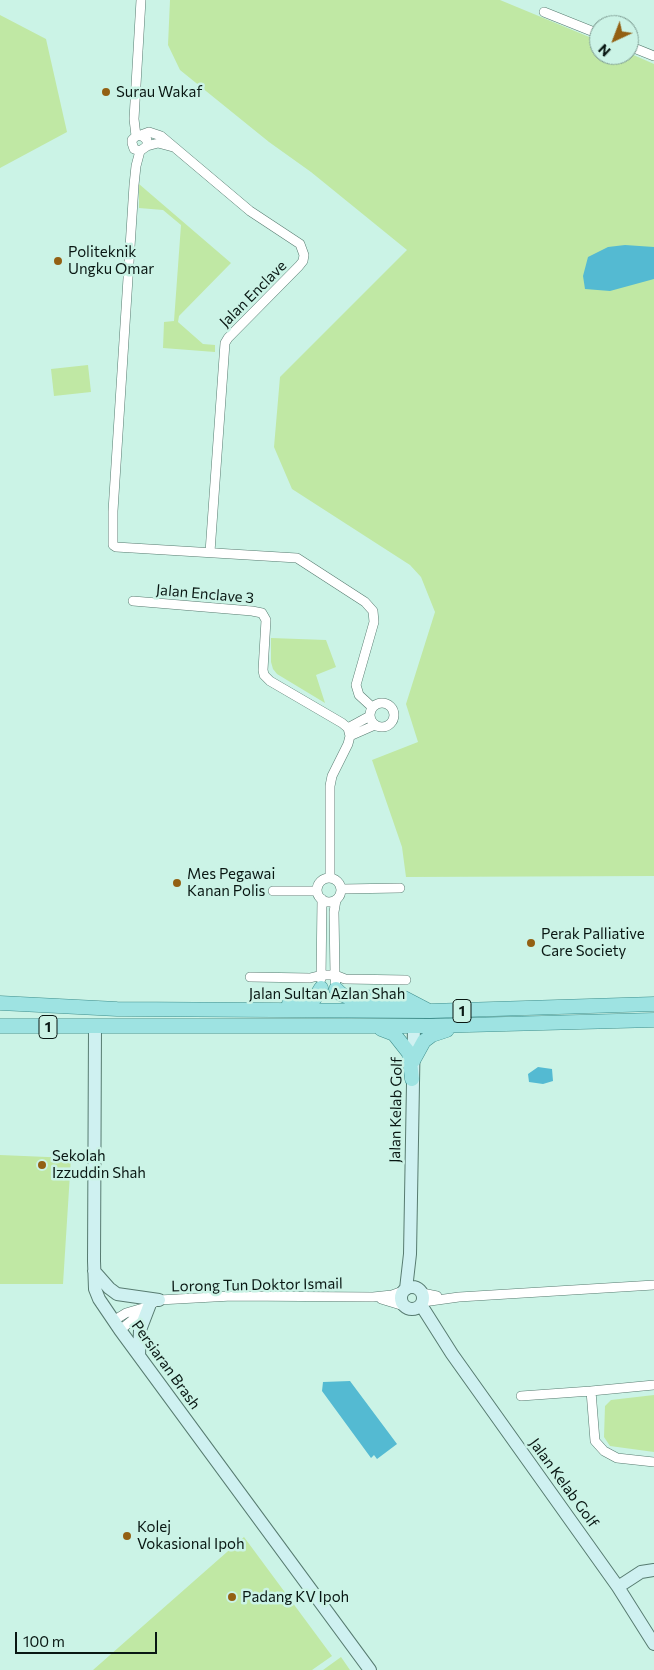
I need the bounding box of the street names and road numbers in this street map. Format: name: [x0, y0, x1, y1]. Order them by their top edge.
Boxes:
street label: Jalan Enclave: [216, 257, 290, 331]
street label: Jalan Enclave 3: [155, 581, 255, 607]
street label: Jalan Sultan Azlan Shah: [249, 985, 405, 1003]
road number: 1: [453, 999, 471, 1022]
road number: 1: [39, 1016, 57, 1038]
street label: Jalan Kelab Golf: [386, 1057, 406, 1163]
street label: Lorong Tun Doktor Ismail: [171, 1275, 343, 1295]
street label: Persiaran Brash: [128, 1317, 204, 1413]
street label: Jalan Kelab Golf: [526, 1435, 602, 1531]

